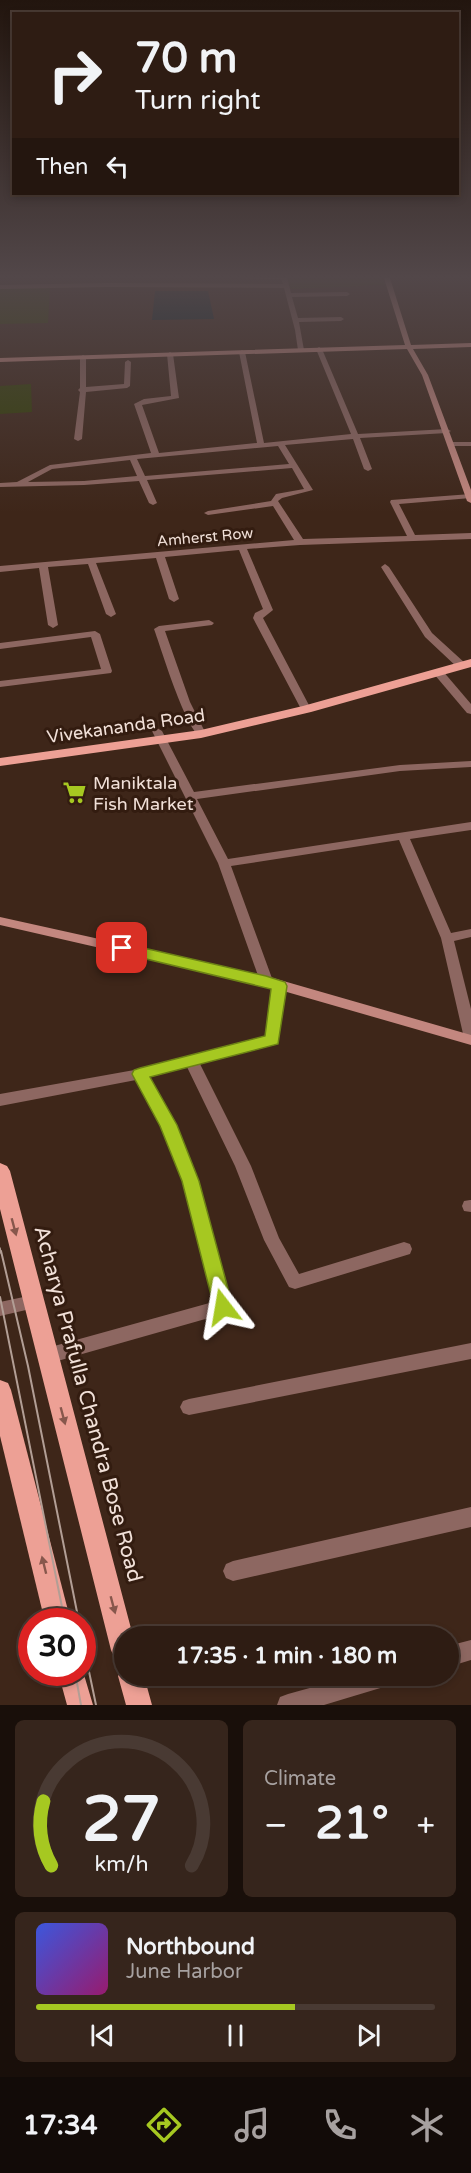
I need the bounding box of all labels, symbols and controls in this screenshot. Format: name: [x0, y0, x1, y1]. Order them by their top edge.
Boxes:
text: 70 m: [135, 33, 237, 84]
icon: right: [36, 36, 114, 114]
text: Turn right: [135, 84, 261, 117]
icon: left: [101, 150, 134, 183]
text: Then: [36, 154, 89, 180]
street label: Amherst Row: [156, 524, 254, 550]
street label: Vivekananda Road: [45, 704, 207, 748]
place label: Maniktala Fish Market: [93, 772, 194, 815]
supermarket icon: Maniktala Fish Market: [62, 780, 88, 806]
pin: [96, 922, 147, 973]
icon: arrive: [105, 931, 138, 964]
one-way arrow: [9, 1218, 19, 1237]
street label: Acharya Prafulla Chandra Bose Road: [28, 1223, 148, 1585]
position arrow: [191, 1275, 255, 1339]
one-way arrow: [59, 1407, 68, 1425]
one-way arrow: [39, 1556, 48, 1574]
one-way arrow: [108, 1596, 118, 1614]
speed limit sign: 30: [18, 1608, 96, 1686]
text: 17:35 · 1 min · 180 m: [176, 1643, 397, 1669]
text: Climate: [264, 1767, 336, 1791]
text: 27: [82, 1783, 161, 1858]
text: 21°: [315, 1797, 389, 1851]
text: −: [264, 1806, 288, 1845]
text: +: [416, 1806, 435, 1845]
text: km/h: [95, 1851, 148, 1877]
text: Northbound: [126, 1934, 255, 1960]
text: June Harbor: [126, 1960, 243, 1984]
icon: previous: [86, 2019, 119, 2052]
icon: pause: [219, 2019, 252, 2052]
icon: next: [352, 2019, 385, 2052]
icon: directions: [143, 2104, 185, 2146]
icon: music: [231, 2104, 273, 2146]
icon: phone: [319, 2104, 361, 2146]
icon: climate: [406, 2104, 448, 2146]
text: 17:34: [23, 2109, 98, 2142]

